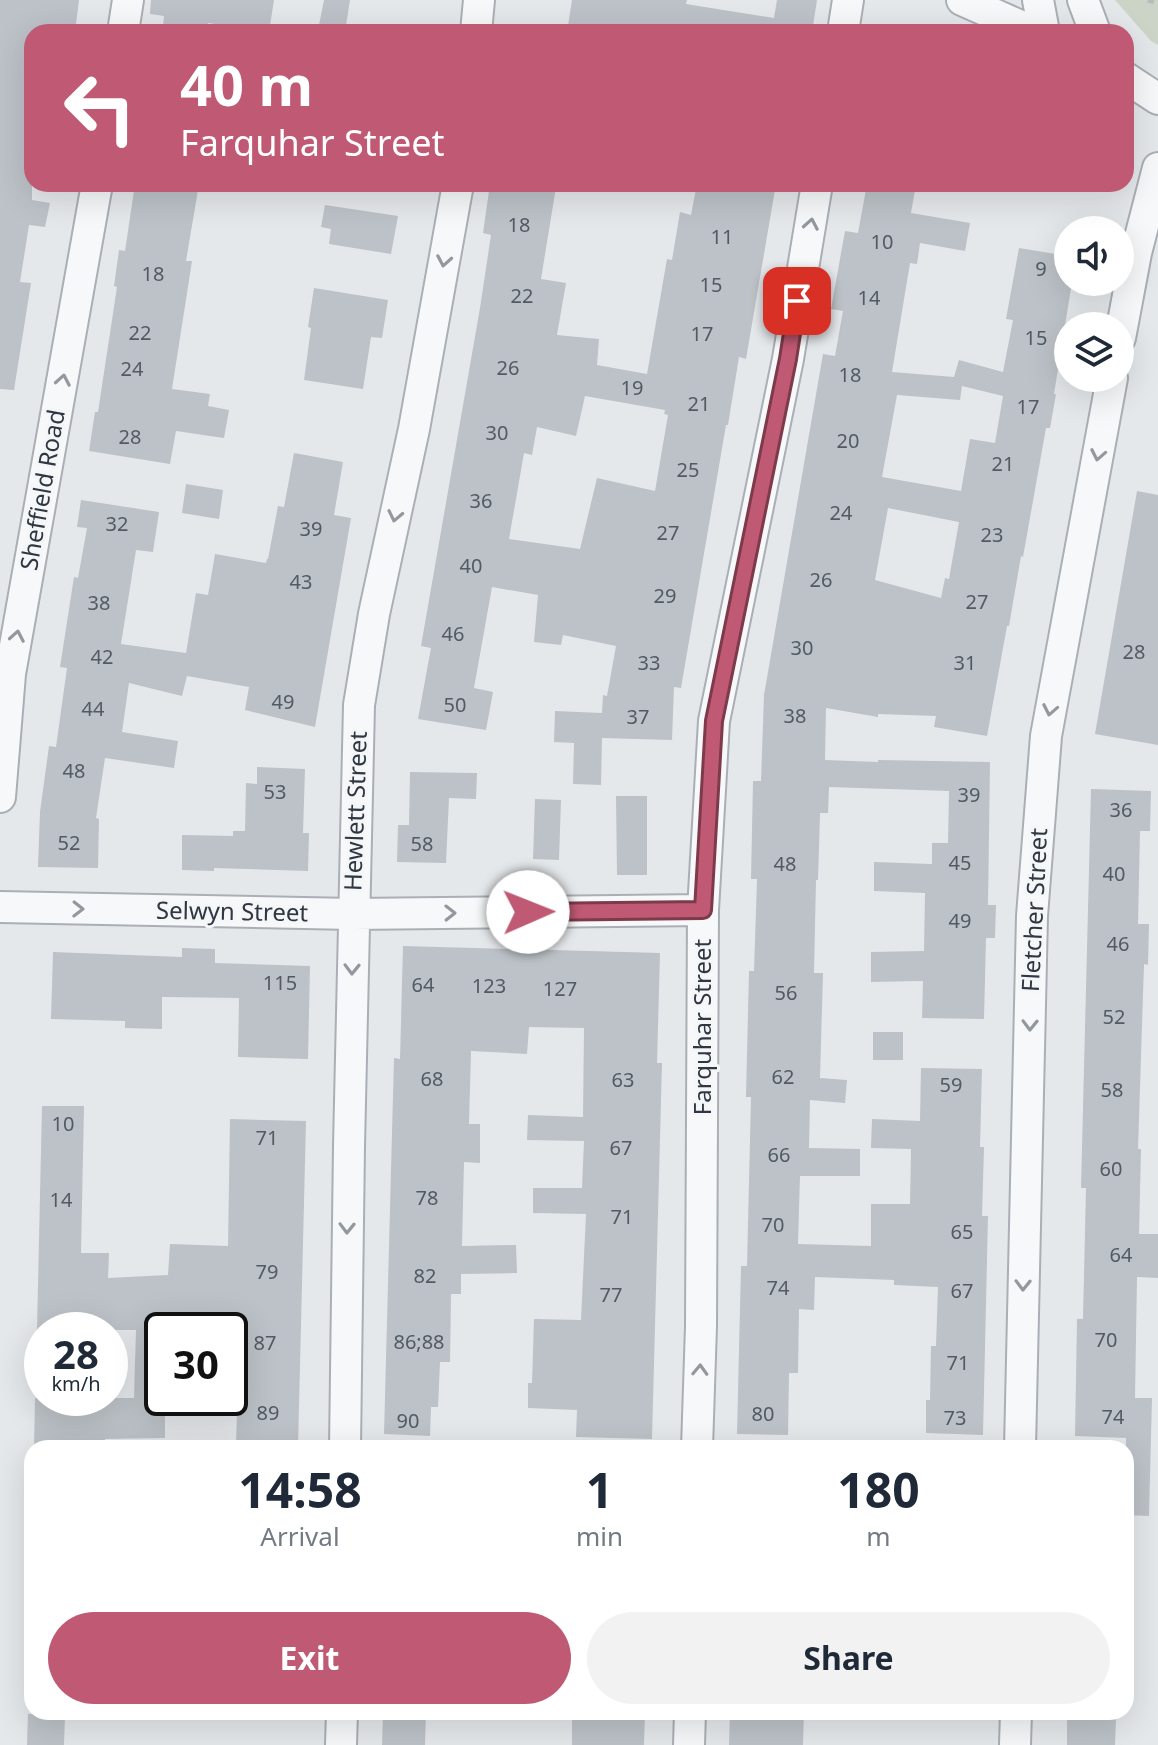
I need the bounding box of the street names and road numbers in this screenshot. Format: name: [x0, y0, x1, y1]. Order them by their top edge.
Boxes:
street label: Sheffield Road: [11, 407, 72, 573]
street label: Hewlett Street: [335, 730, 374, 891]
street label: Fletcher Street: [1013, 827, 1054, 993]
street label: Selwyn Street: [156, 893, 309, 928]
street label: Farquhar Street: [685, 938, 718, 1115]

